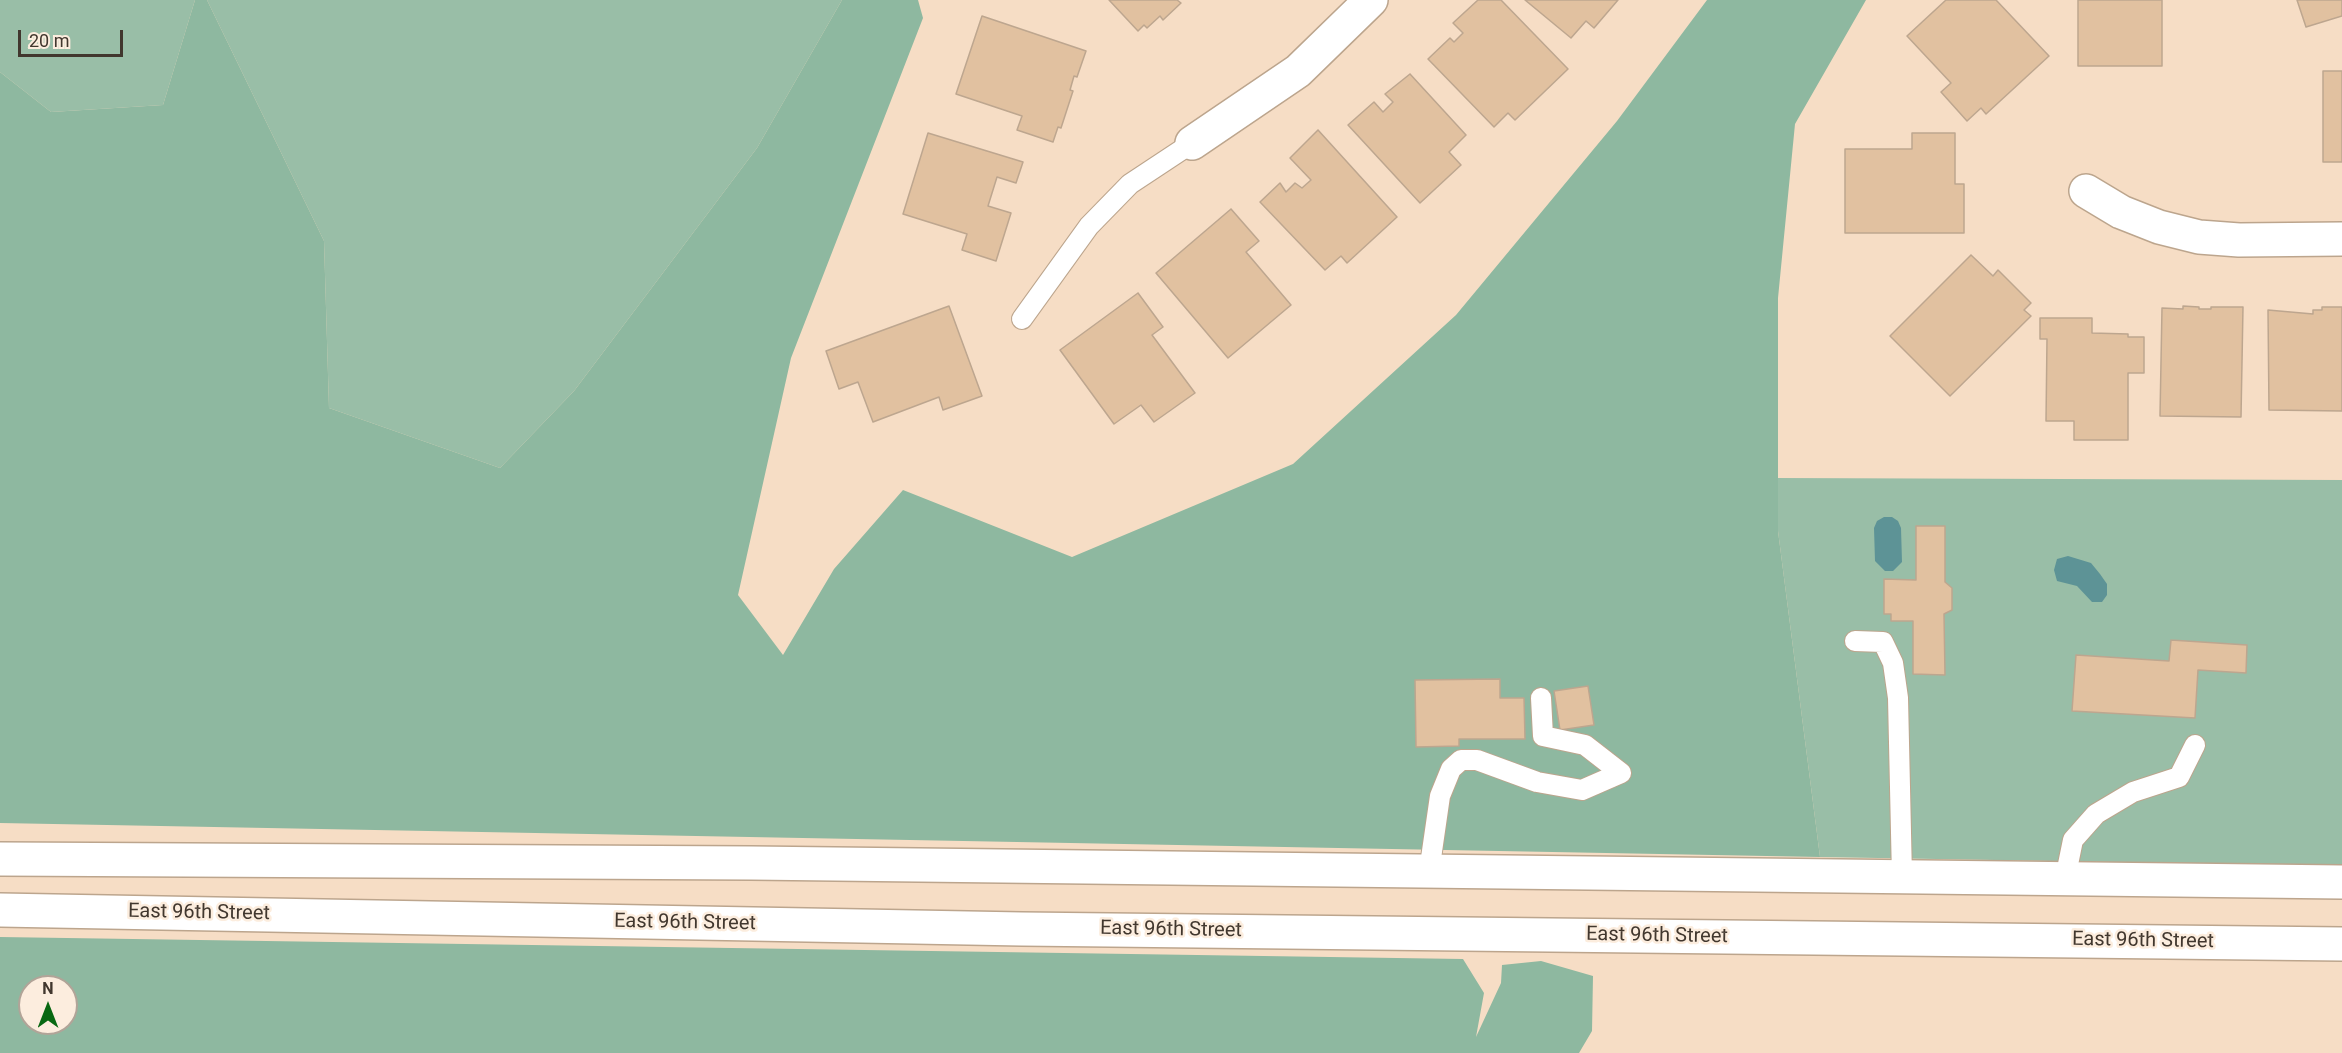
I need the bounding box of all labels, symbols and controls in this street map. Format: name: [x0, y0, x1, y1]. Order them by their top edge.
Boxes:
scale bar: [21, 18, 126, 56]
text: 20 m: [29, 30, 69, 51]
street label: East 96th Street: [128, 900, 270, 926]
street label: East 96th Street: [614, 910, 756, 936]
street label: East 96th Street: [1100, 917, 1242, 943]
street label: East 96th Street: [1586, 923, 1728, 949]
street label: East 96th Street: [2072, 928, 2214, 954]
north arrow: [18, 975, 78, 1035]
text: N: [42, 979, 54, 998]

